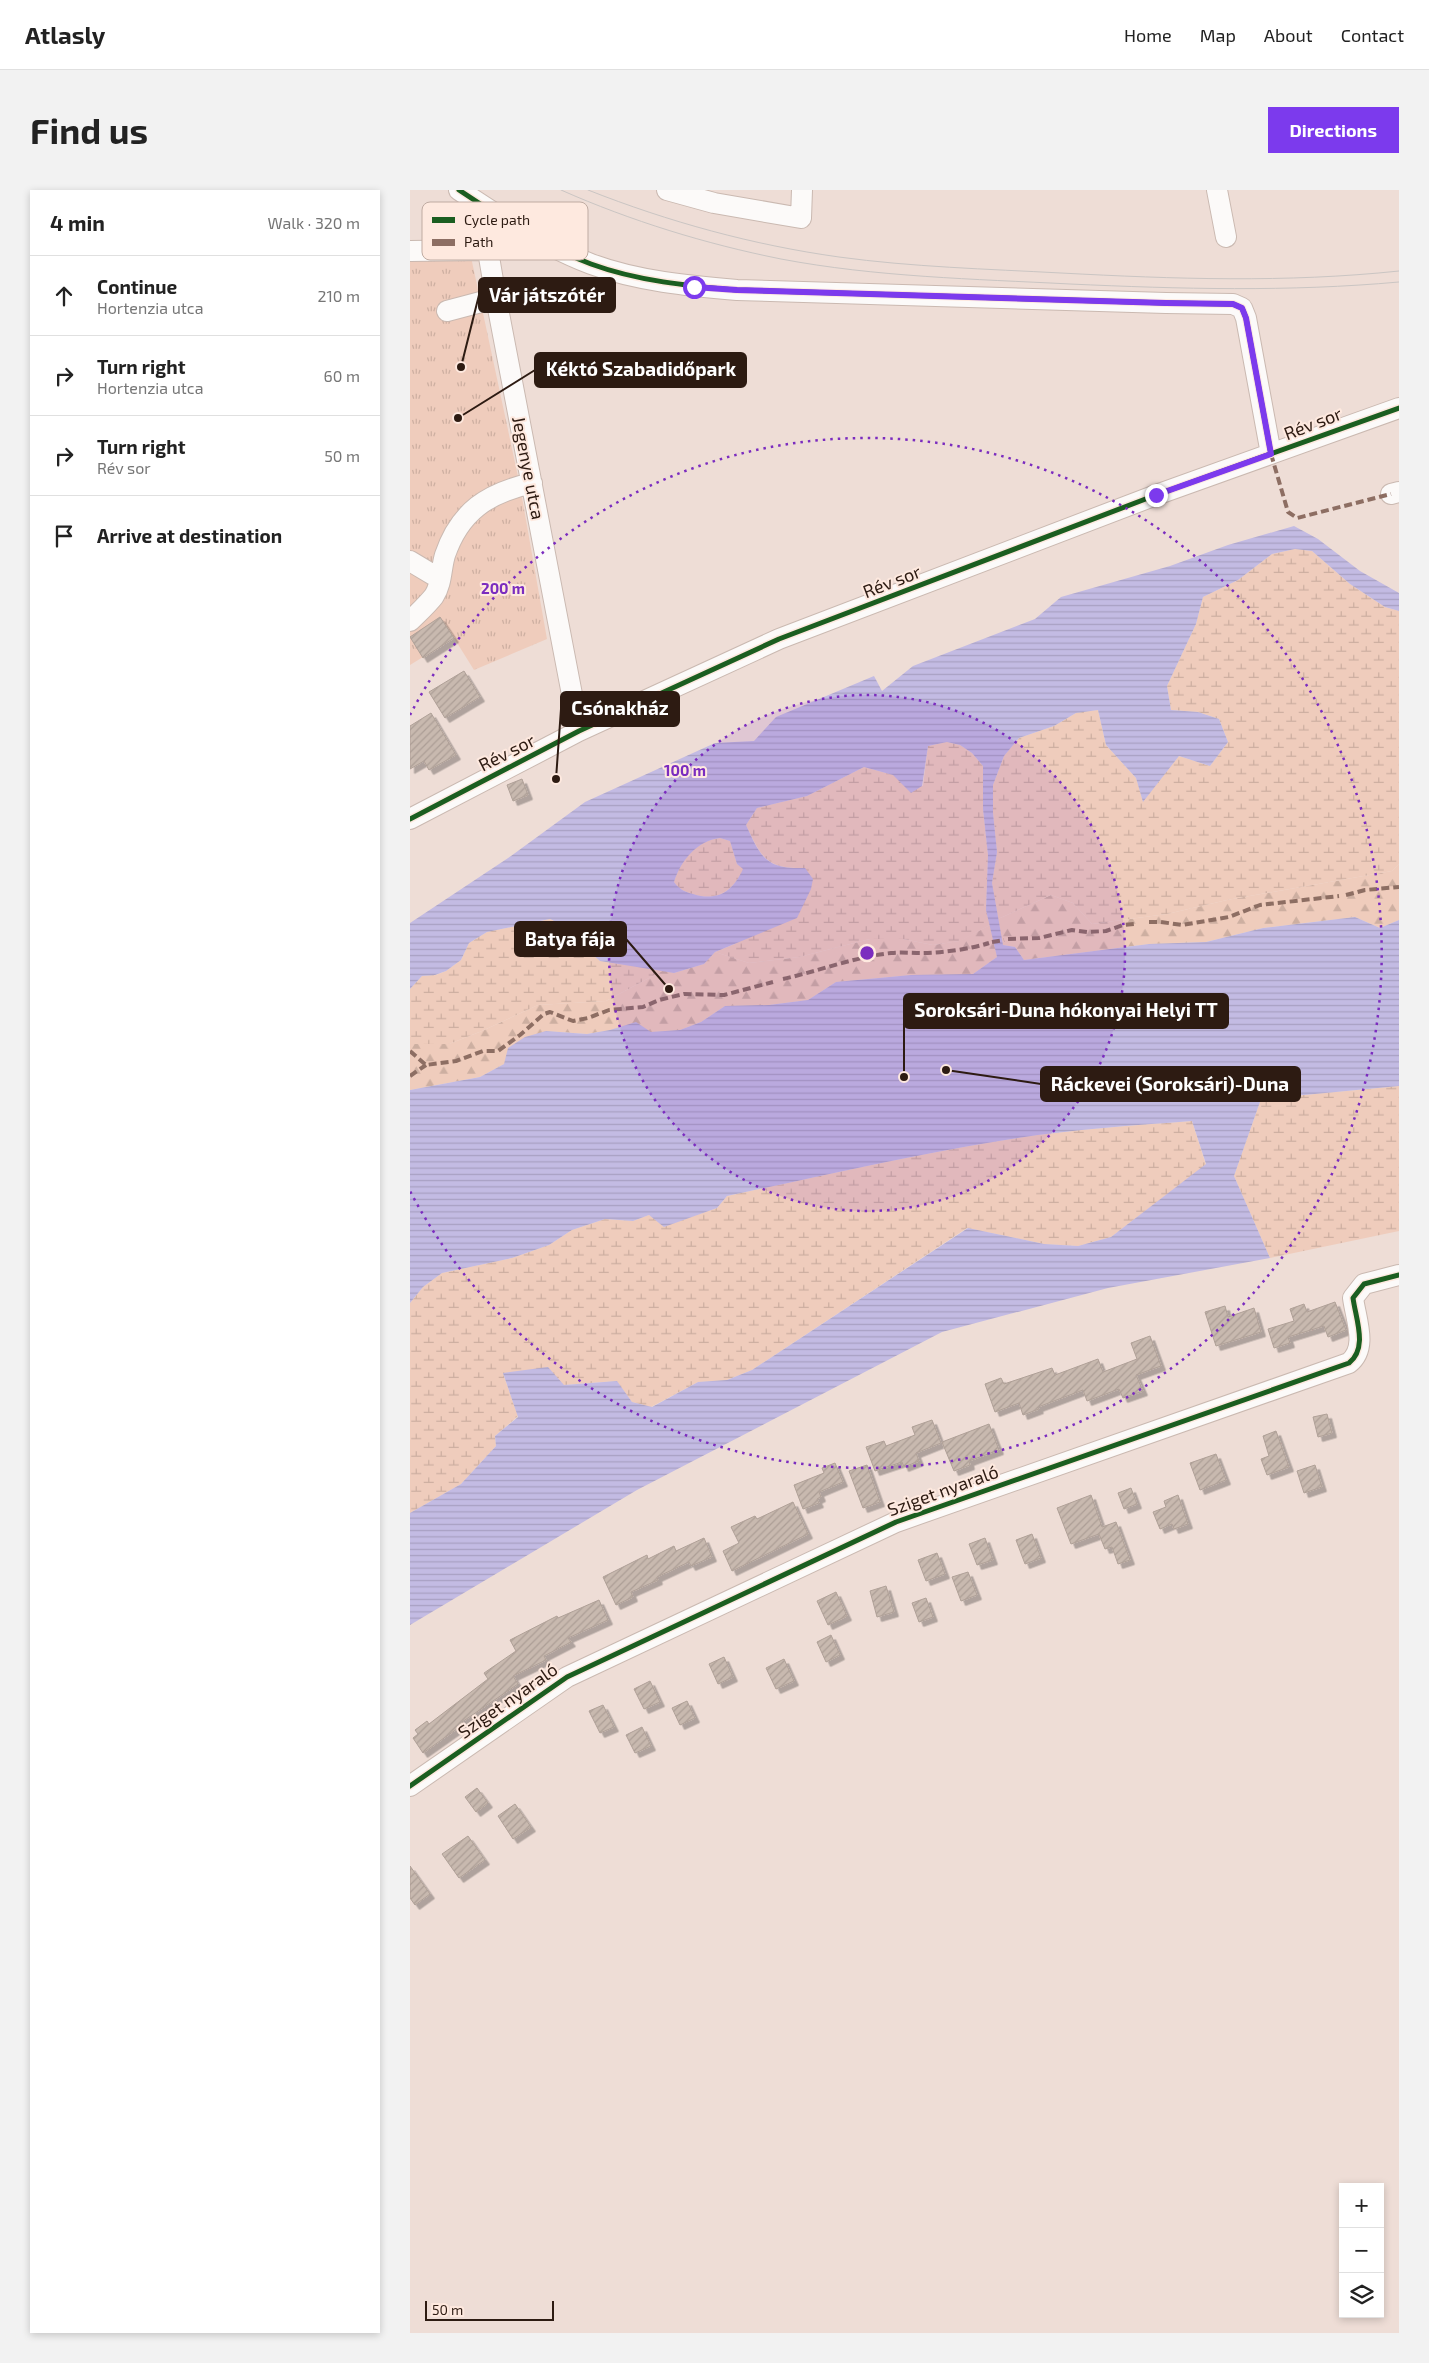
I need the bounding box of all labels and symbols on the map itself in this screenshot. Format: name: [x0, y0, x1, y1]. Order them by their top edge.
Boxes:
legend: [422, 202, 588, 260]
text: Cycle path: [464, 211, 530, 228]
text: Path: [464, 233, 493, 250]
route start: [683, 276, 706, 299]
callout: Vár játszótér: [479, 278, 615, 312]
text: Vár játszótér: [489, 283, 605, 306]
callout: Kéktó Szabadidőpark: [535, 353, 746, 387]
text: Kéktó Szabadidőpark: [546, 357, 737, 380]
street label: Rév sor: [1281, 402, 1345, 444]
street label: Jegenye utca: [508, 414, 550, 521]
route end: [1145, 484, 1168, 507]
street label: Rév sor: [860, 560, 924, 602]
text: 200 m: [481, 579, 525, 597]
callout: Csónakház: [561, 692, 679, 726]
text: Csónakház: [571, 696, 669, 719]
street label: Rév sor: [475, 729, 538, 776]
text: 100 m: [664, 761, 706, 779]
callout: Batya fája: [515, 922, 626, 956]
text: Batya fája: [525, 927, 615, 951]
centre of rings: [858, 944, 876, 962]
callout: Soroksári-Duna hókonyai Helyi TT: [904, 994, 1228, 1028]
text: Soroksári-Duna hókonyai Helyi TT: [914, 998, 1218, 1022]
callout: Ráckevei (Soroksári)-Duna: [1041, 1067, 1300, 1101]
text: Ráckevei (Soroksári)-Duna: [1051, 1072, 1289, 1095]
street label: Sziget nyaraló: [884, 1460, 1001, 1520]
street label: Sziget nyaraló: [453, 1658, 562, 1743]
scale bar: [425, 2298, 554, 2321]

